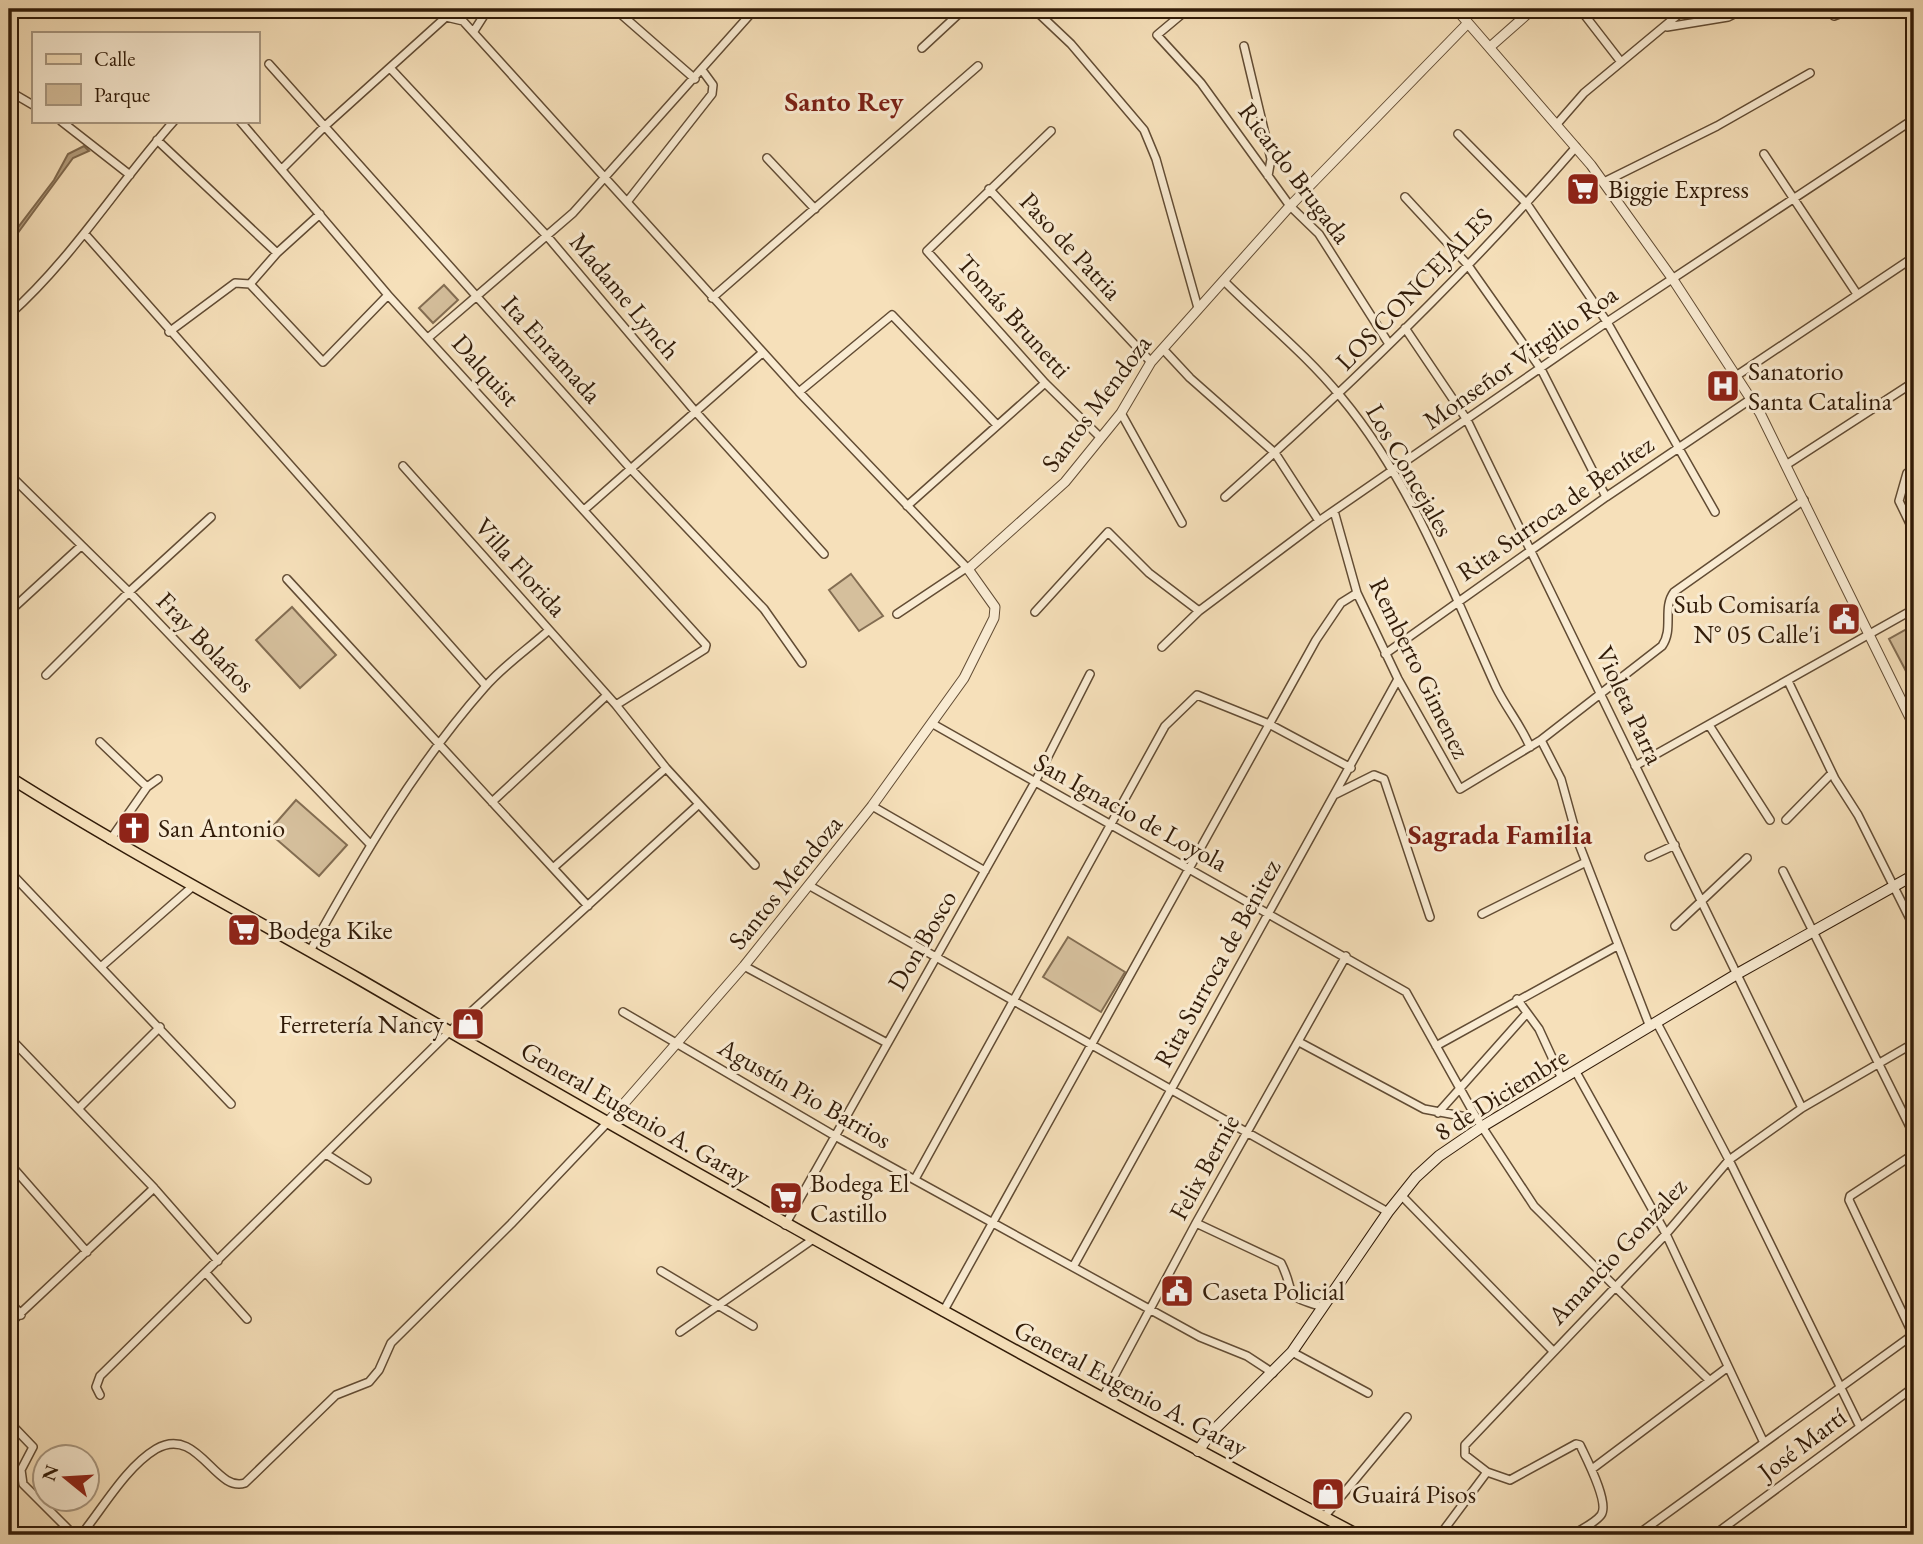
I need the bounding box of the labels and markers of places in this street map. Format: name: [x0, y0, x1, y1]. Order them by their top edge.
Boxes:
supermarket icon: Biggie Express: [1564, 170, 1602, 208]
place label: Biggie Express: [1608, 172, 1749, 206]
place label: Sanatorio Santa Catalina: [1748, 354, 1893, 418]
hospital icon: Sanatorio Santa Catalina: [1704, 367, 1742, 405]
place label: Sub Comisaría N° 05 Calle'i: [1673, 587, 1821, 651]
public building icon: Sub Comisaría N° 05 Calle'i: [1825, 600, 1863, 638]
church icon: San Antonio: [115, 809, 153, 847]
place label: San Antonio: [158, 811, 285, 845]
supermarket icon: Bodega Kike: [225, 911, 263, 949]
place label: Bodega Kike: [268, 913, 393, 947]
shop icon: Ferretería Nancy: [449, 1005, 487, 1043]
place label: Ferretería Nancy: [279, 1007, 445, 1041]
place label: Bodega El Castillo: [810, 1166, 909, 1230]
supermarket icon: Bodega El Castillo: [767, 1179, 805, 1217]
public building icon: Caseta Policial: [1158, 1272, 1196, 1310]
place label: Caseta Policial: [1202, 1274, 1345, 1308]
shop icon: Guairá Pisos: [1309, 1475, 1347, 1513]
place label: Guairá Pisos: [1352, 1477, 1476, 1511]

